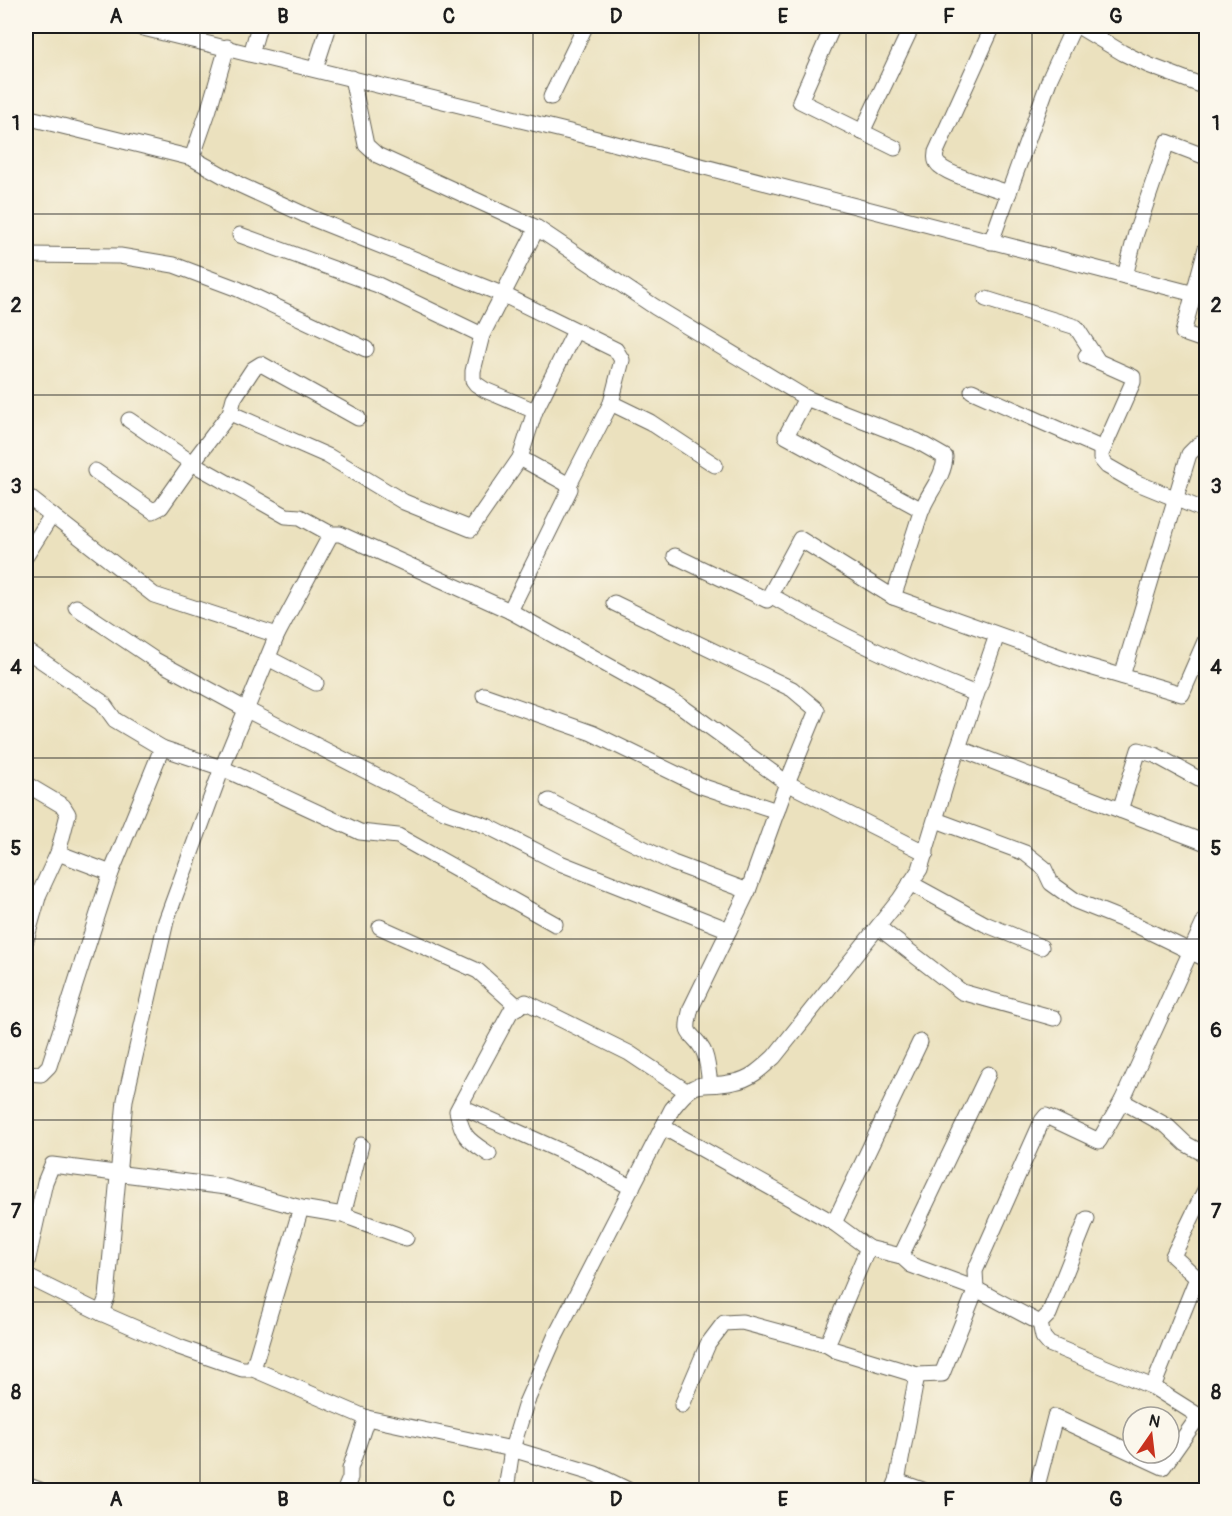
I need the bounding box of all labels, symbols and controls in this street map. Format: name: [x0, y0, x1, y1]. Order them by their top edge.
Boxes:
text: A: [110, 4, 123, 29]
text: B: [277, 4, 289, 29]
text: C: [443, 4, 455, 29]
text: D: [610, 4, 623, 29]
text: E: [778, 4, 789, 29]
text: F: [943, 4, 955, 29]
text: G: [1109, 4, 1123, 29]
text: 1: [12, 111, 20, 136]
text: 1: [1212, 111, 1220, 136]
text: 2: [10, 293, 22, 318]
text: 2: [1210, 293, 1222, 318]
text: 3: [10, 474, 22, 499]
text: 3: [1210, 474, 1222, 499]
text: 4: [10, 655, 22, 680]
text: 4: [1210, 655, 1222, 680]
text: 5: [11, 836, 22, 861]
text: 5: [1211, 836, 1222, 861]
text: 6: [10, 1018, 22, 1043]
text: 6: [1210, 1018, 1222, 1043]
text: 7: [11, 1199, 22, 1224]
text: 7: [1211, 1199, 1222, 1224]
text: 8: [11, 1380, 21, 1405]
text: 8: [1211, 1380, 1221, 1405]
north arrow: [1121, 1405, 1181, 1465]
text: N: [1147, 1410, 1162, 1432]
text: A: [110, 1487, 123, 1512]
text: B: [277, 1487, 289, 1512]
text: C: [443, 1487, 455, 1512]
text: D: [610, 1487, 623, 1512]
text: E: [778, 1487, 789, 1512]
text: F: [943, 1487, 955, 1512]
text: G: [1109, 1487, 1123, 1512]

